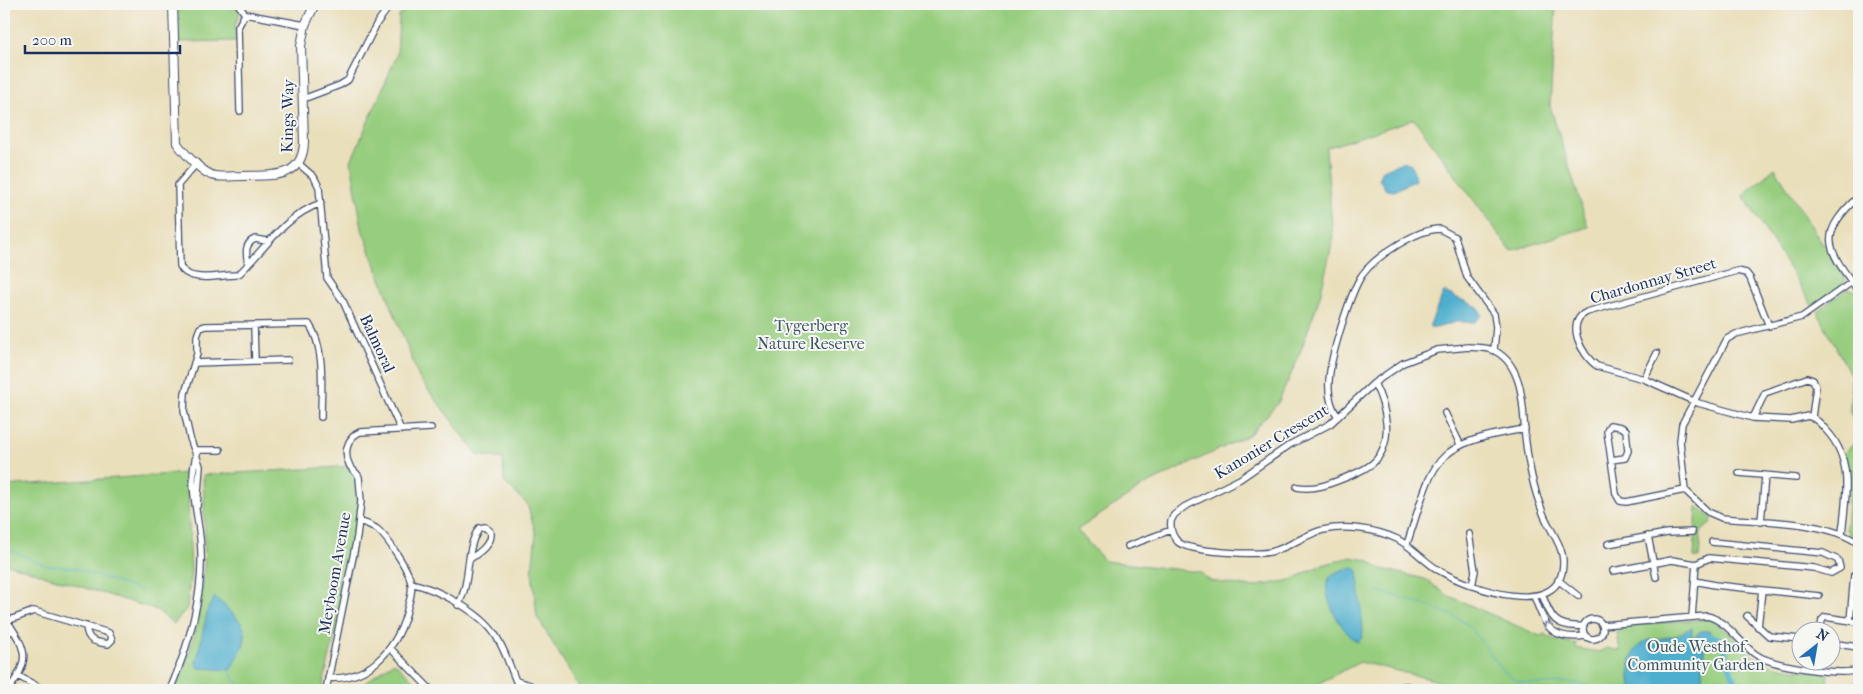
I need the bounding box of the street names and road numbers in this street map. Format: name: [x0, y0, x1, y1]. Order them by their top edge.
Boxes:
street label: Kings Way: [277, 78, 298, 153]
street label: Chardonnay Street: [1588, 253, 1719, 308]
street label: Balmoral: [356, 311, 400, 376]
street label: Kanonier Crescent: [1211, 400, 1332, 483]
street label: Meyboom Avenue: [314, 511, 355, 636]

